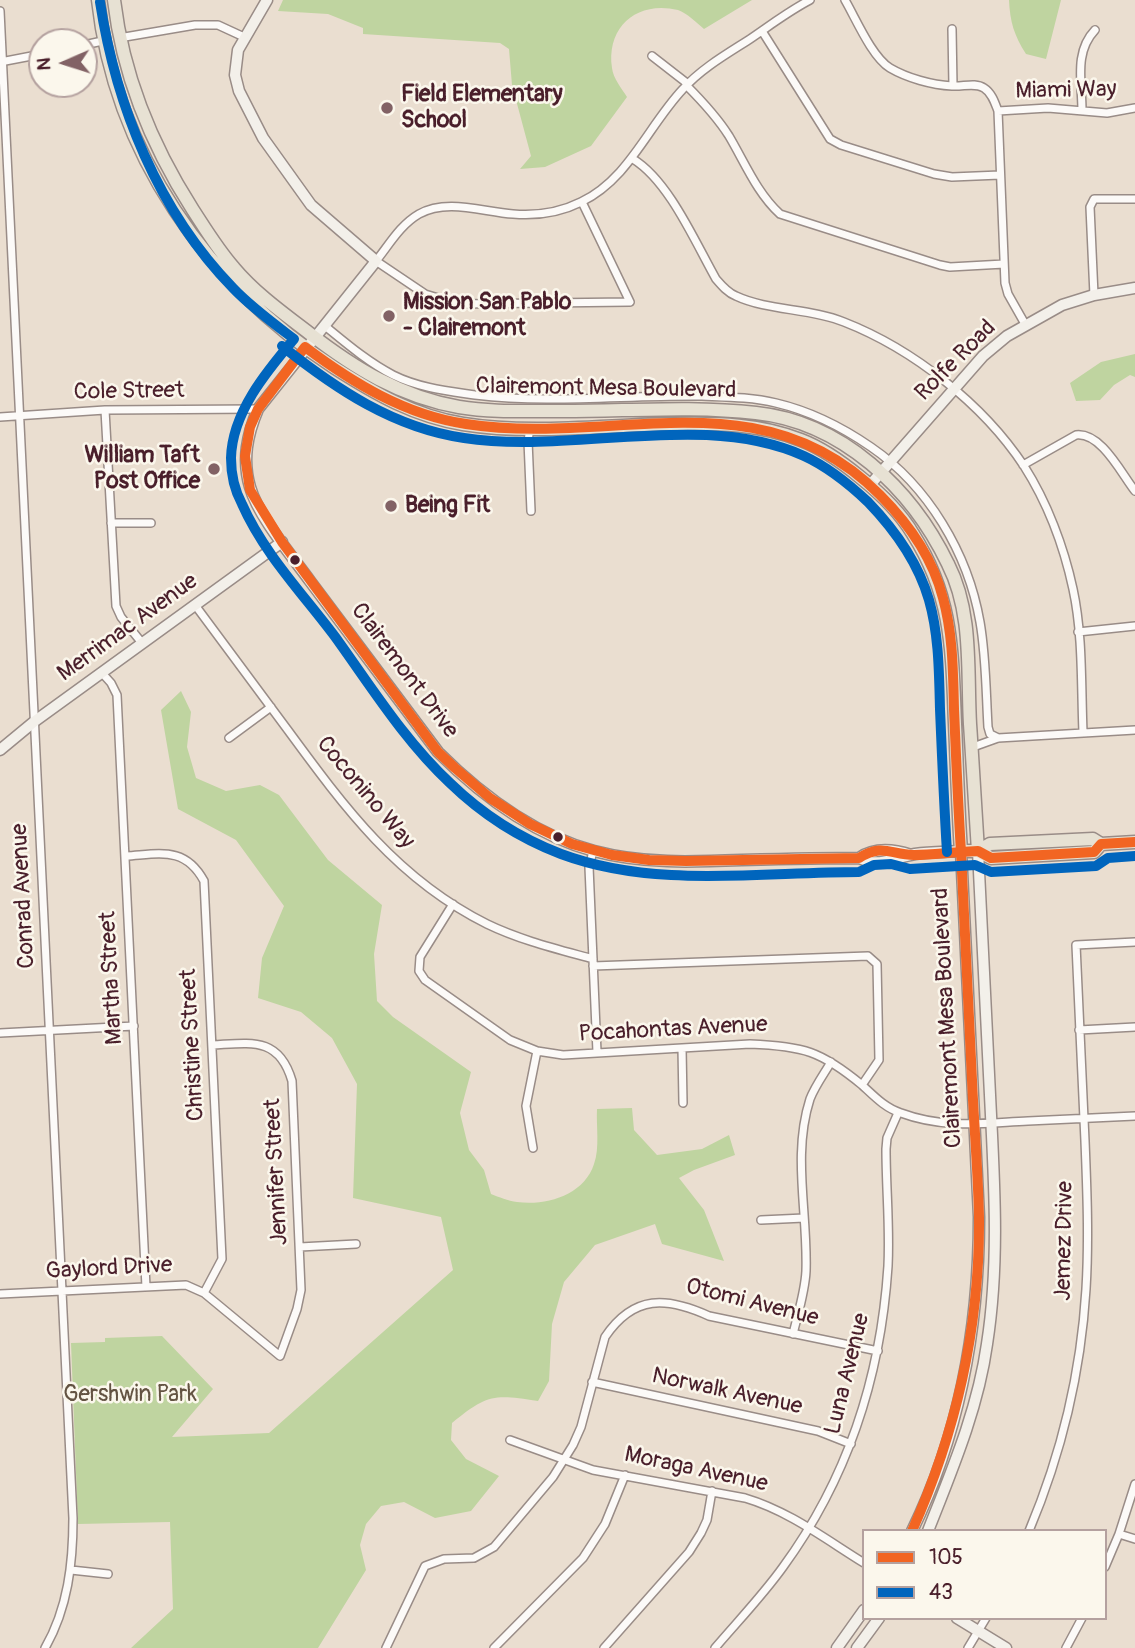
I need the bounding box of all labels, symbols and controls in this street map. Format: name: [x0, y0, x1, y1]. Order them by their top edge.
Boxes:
north arrow: [28, 28, 98, 98]
text: N: [32, 57, 56, 71]
street label: Miami Way: [1015, 76, 1117, 106]
place label: Field Elementary School: [401, 81, 563, 135]
marker: Field Elementary School: [379, 100, 395, 116]
place label: Mission San Pablo - Clairemont: [403, 289, 571, 343]
marker: Mission San Pablo - Clairemont: [381, 308, 397, 324]
street label: Rolfe Road: [910, 315, 1002, 407]
street label: Clairemont Mesa Boulevard: [475, 373, 737, 405]
street label: Cole Street: [73, 377, 185, 407]
place label: William Taft Post Office: [84, 442, 200, 496]
marker: William Taft Post Office: [206, 461, 222, 477]
place label: Being Fit: [405, 492, 490, 520]
marker: Being Fit: [383, 498, 399, 514]
unlabelled marker: [288, 553, 302, 567]
street label: Merrimac Avenue: [53, 568, 203, 688]
street label: Clairemont Drive: [344, 598, 464, 744]
street label: Coconino Way: [310, 731, 420, 855]
street label: Conrad Avenue: [6, 823, 42, 969]
unlabelled marker: [551, 830, 565, 844]
street label: Clairemont Mesa Boulevard: [927, 887, 969, 1149]
street label: Martha Street: [95, 911, 129, 1045]
street label: Christine Street: [175, 968, 211, 1122]
street label: Pocahontas Avenue: [578, 1011, 768, 1049]
street label: Jennifer Street: [259, 1098, 295, 1246]
street label: Jemez Drive: [1050, 1181, 1080, 1301]
street label: Gaylord Drive: [45, 1252, 173, 1286]
street label: Otomi Avenue: [683, 1273, 821, 1333]
street label: Luna Avenue: [820, 1311, 876, 1437]
street label: Norwalk Avenue: [649, 1363, 805, 1421]
park label: Gershwin Park: [63, 1381, 197, 1409]
street label: Moraga Avenue: [622, 1441, 770, 1499]
legend: [862, 1529, 1107, 1620]
text: 105: [929, 1544, 963, 1571]
text: 43: [929, 1579, 953, 1606]

